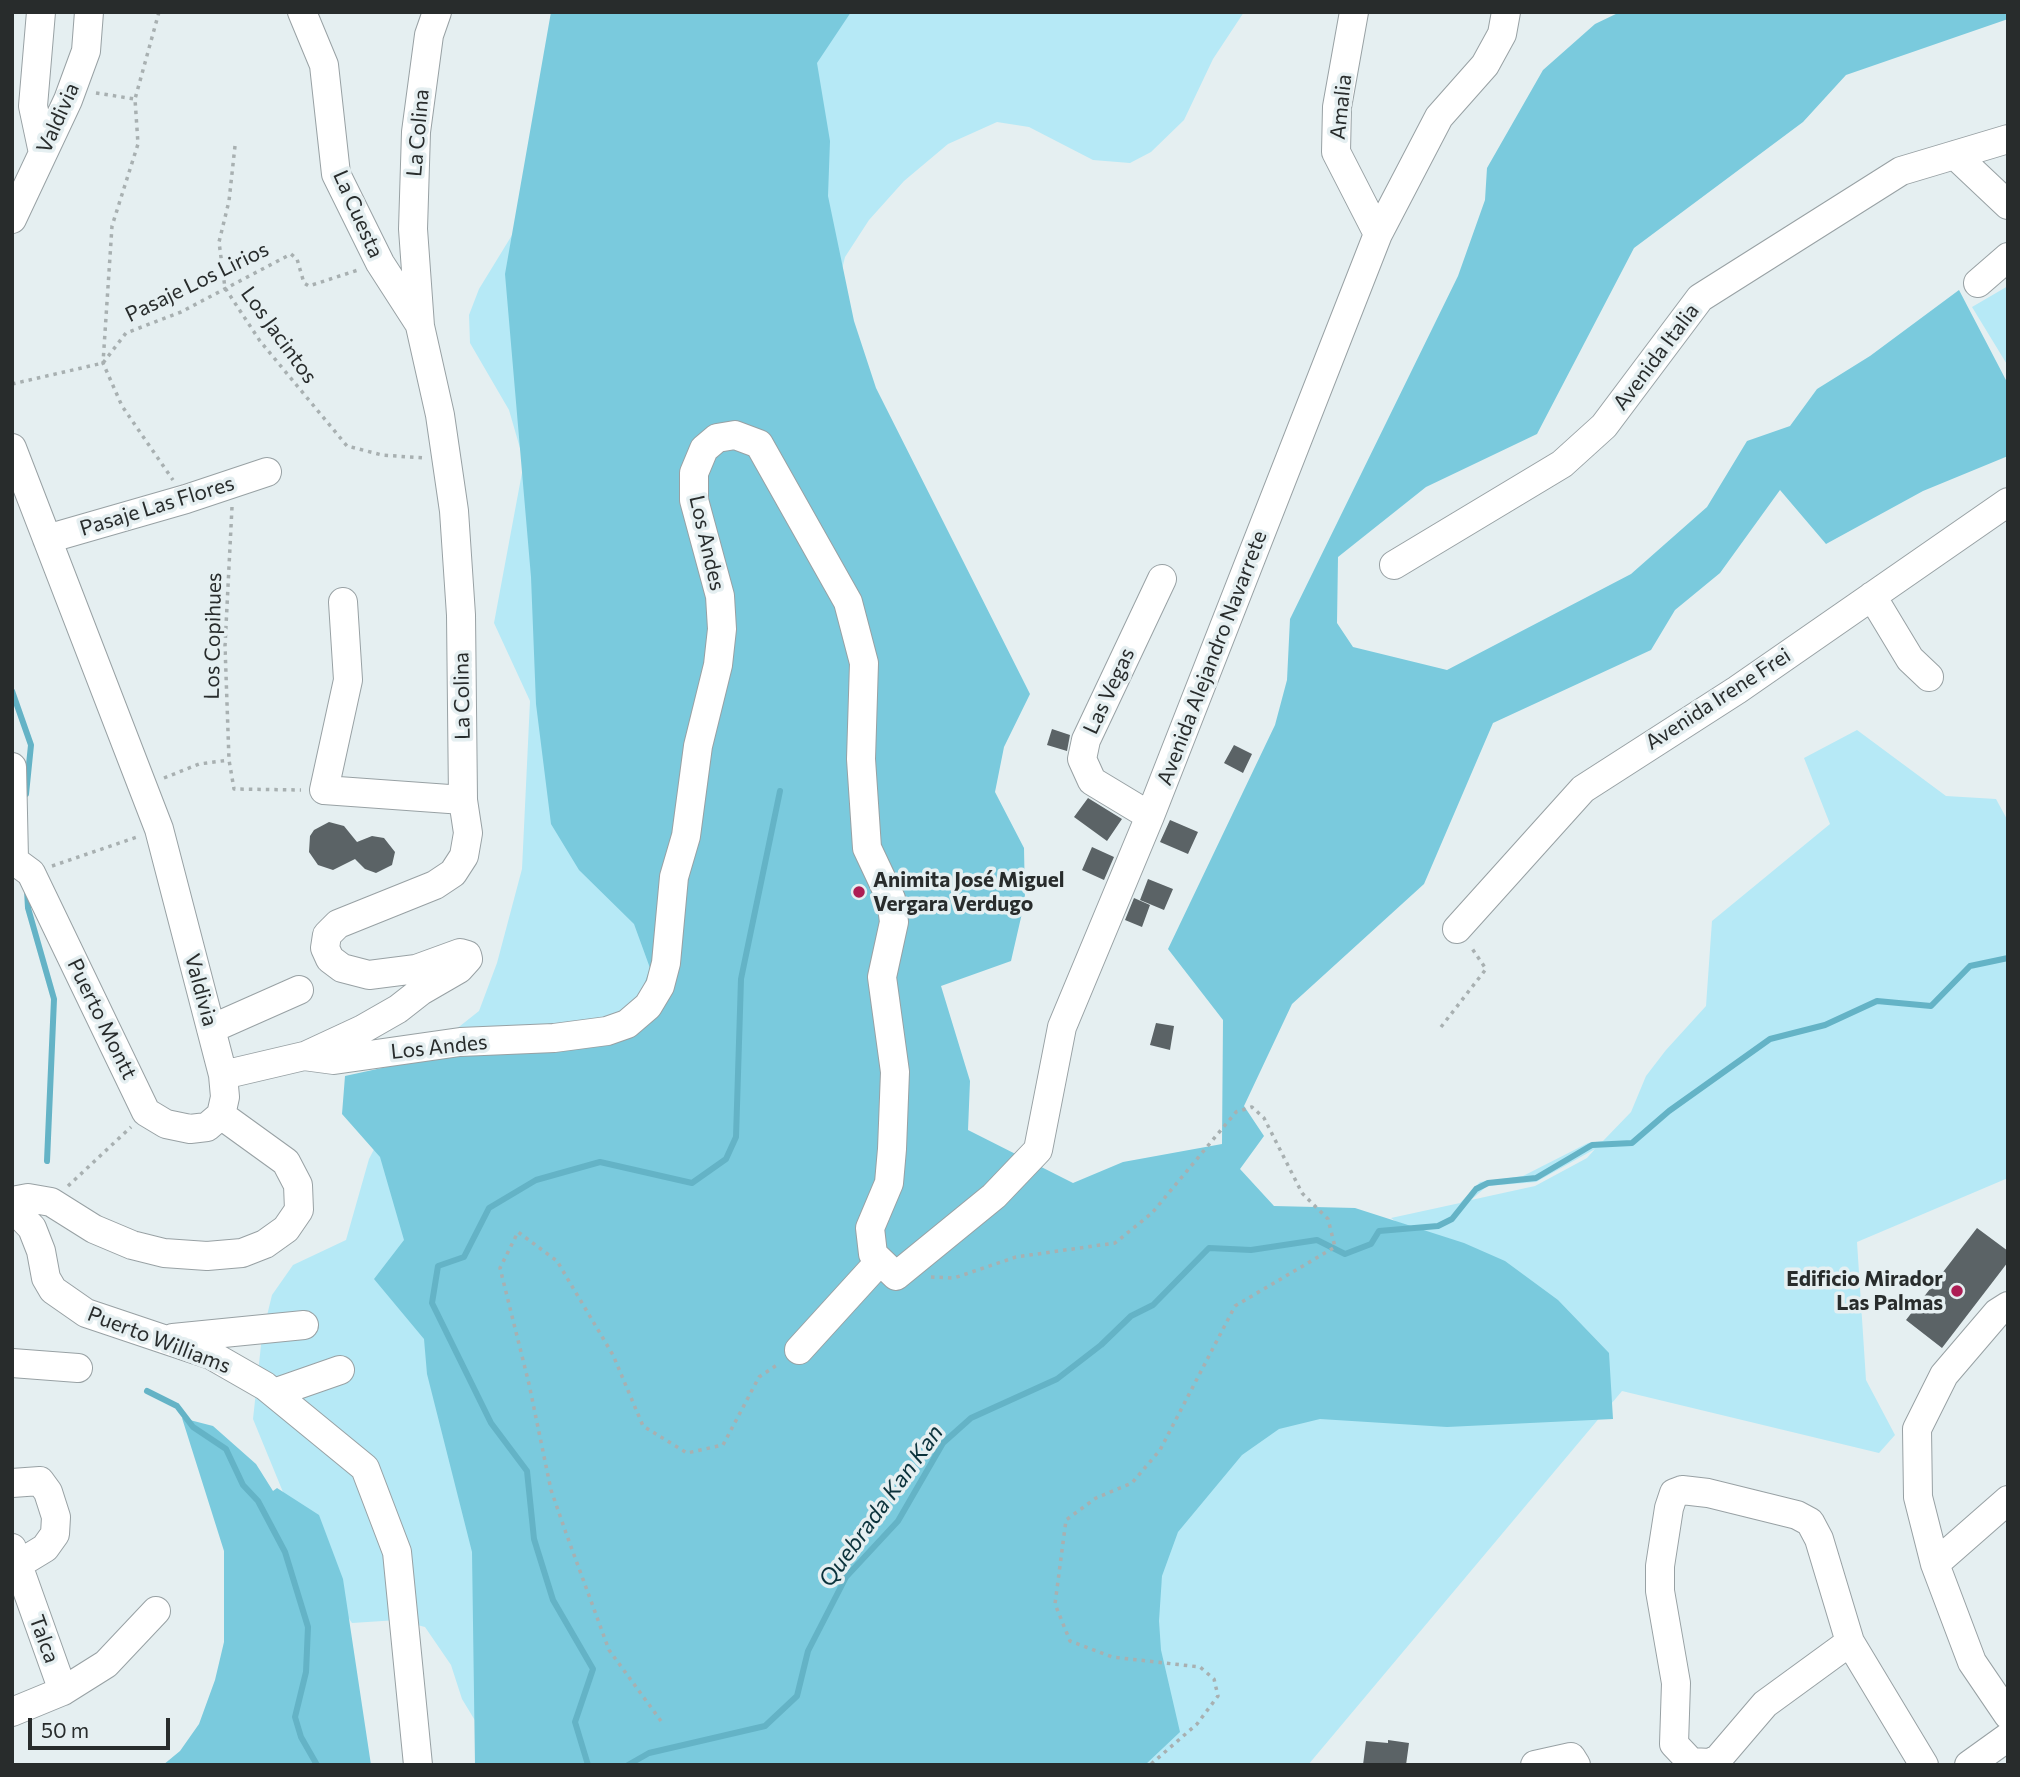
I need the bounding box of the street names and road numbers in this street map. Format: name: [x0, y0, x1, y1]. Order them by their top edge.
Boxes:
street label: Amalia: [1325, 73, 1357, 141]
street label: Valdivia: [31, 79, 85, 157]
street label: La Colina: [402, 88, 434, 178]
street label: La Cuesta: [328, 166, 388, 262]
street label: Pasaje Los Lirios: [121, 236, 273, 328]
street label: Los Jacintos: [236, 282, 322, 388]
street label: Avenida Italia: [1608, 299, 1704, 415]
street label: Pasaje Las Flores: [77, 471, 237, 541]
street label: Los Andes: [684, 493, 730, 593]
street label: Avenida Alejandro Navarrete: [1152, 527, 1272, 789]
street label: Los Copihues: [199, 572, 227, 700]
street label: Avenida Irene Frei: [1641, 643, 1795, 755]
street label: Las Vegas: [1078, 644, 1140, 738]
street label: La Colina: [449, 652, 475, 740]
street label: Valdivia: [179, 951, 223, 1029]
street label: Puerto Montt: [62, 954, 142, 1084]
street label: Los Andes: [389, 1029, 489, 1065]
street label: Puerto Williams: [84, 1301, 234, 1379]
street label: Talca: [24, 1612, 64, 1666]

